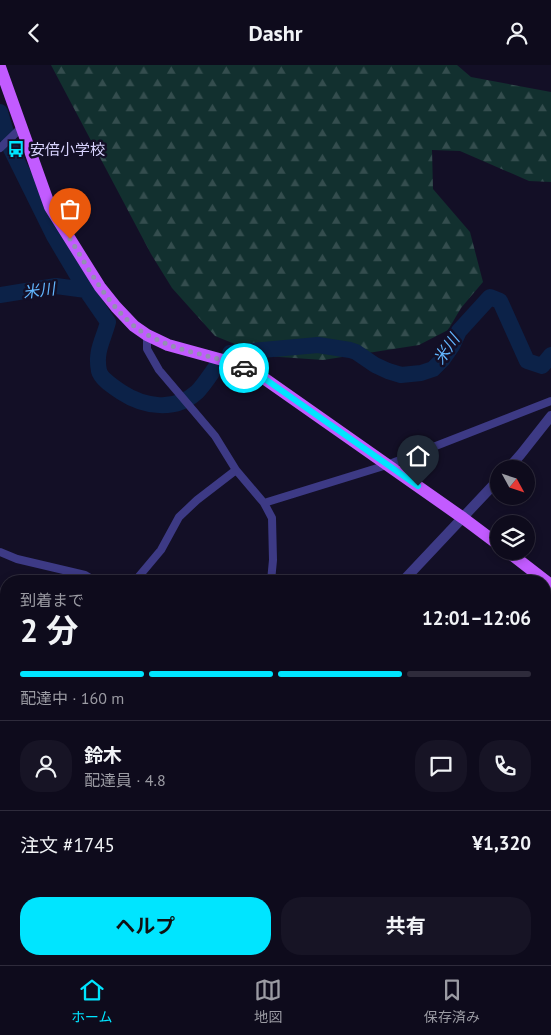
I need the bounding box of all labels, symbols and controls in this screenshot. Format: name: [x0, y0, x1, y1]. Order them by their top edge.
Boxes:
icon: back: [20, 19, 48, 47]
text: Dashr: [248, 19, 303, 47]
icon: person: [503, 19, 531, 47]
bus stop icon: 安倍小学校: [6, 139, 26, 159]
place label: 安倍小学校: [30, 140, 105, 159]
pin: [49, 188, 91, 239]
icon: bag: [56, 195, 84, 223]
water label: 米川: [22, 278, 58, 302]
water label: 米川: [429, 328, 464, 368]
courier: [219, 343, 269, 393]
icon: car: [230, 354, 258, 382]
pin: [397, 435, 439, 486]
icon: home: [404, 442, 432, 470]
north arrow: [490, 460, 535, 505]
map controls: [490, 460, 535, 560]
button: layers: [490, 515, 535, 560]
text: 到着まで: [20, 590, 84, 610]
text: 12:01–12:06: [422, 606, 531, 630]
text: 2 分: [20, 609, 78, 651]
text: 配達中 · 160 m: [20, 688, 124, 708]
button: person: [20, 740, 72, 792]
button: chat: [415, 740, 467, 792]
button: phone: [479, 740, 531, 792]
text: 鈴木: [84, 743, 122, 767]
text: 配達員 · 4.8: [84, 770, 166, 790]
text: ¥1,320: [472, 831, 531, 855]
text: 注文 #1745: [20, 833, 115, 857]
button: ヘルプ: [20, 897, 271, 955]
button: 共有: [281, 897, 531, 955]
tab: ホーム: [71, 976, 112, 1026]
tab: 地図: [254, 976, 282, 1026]
tab: 保存済み: [424, 976, 480, 1026]

